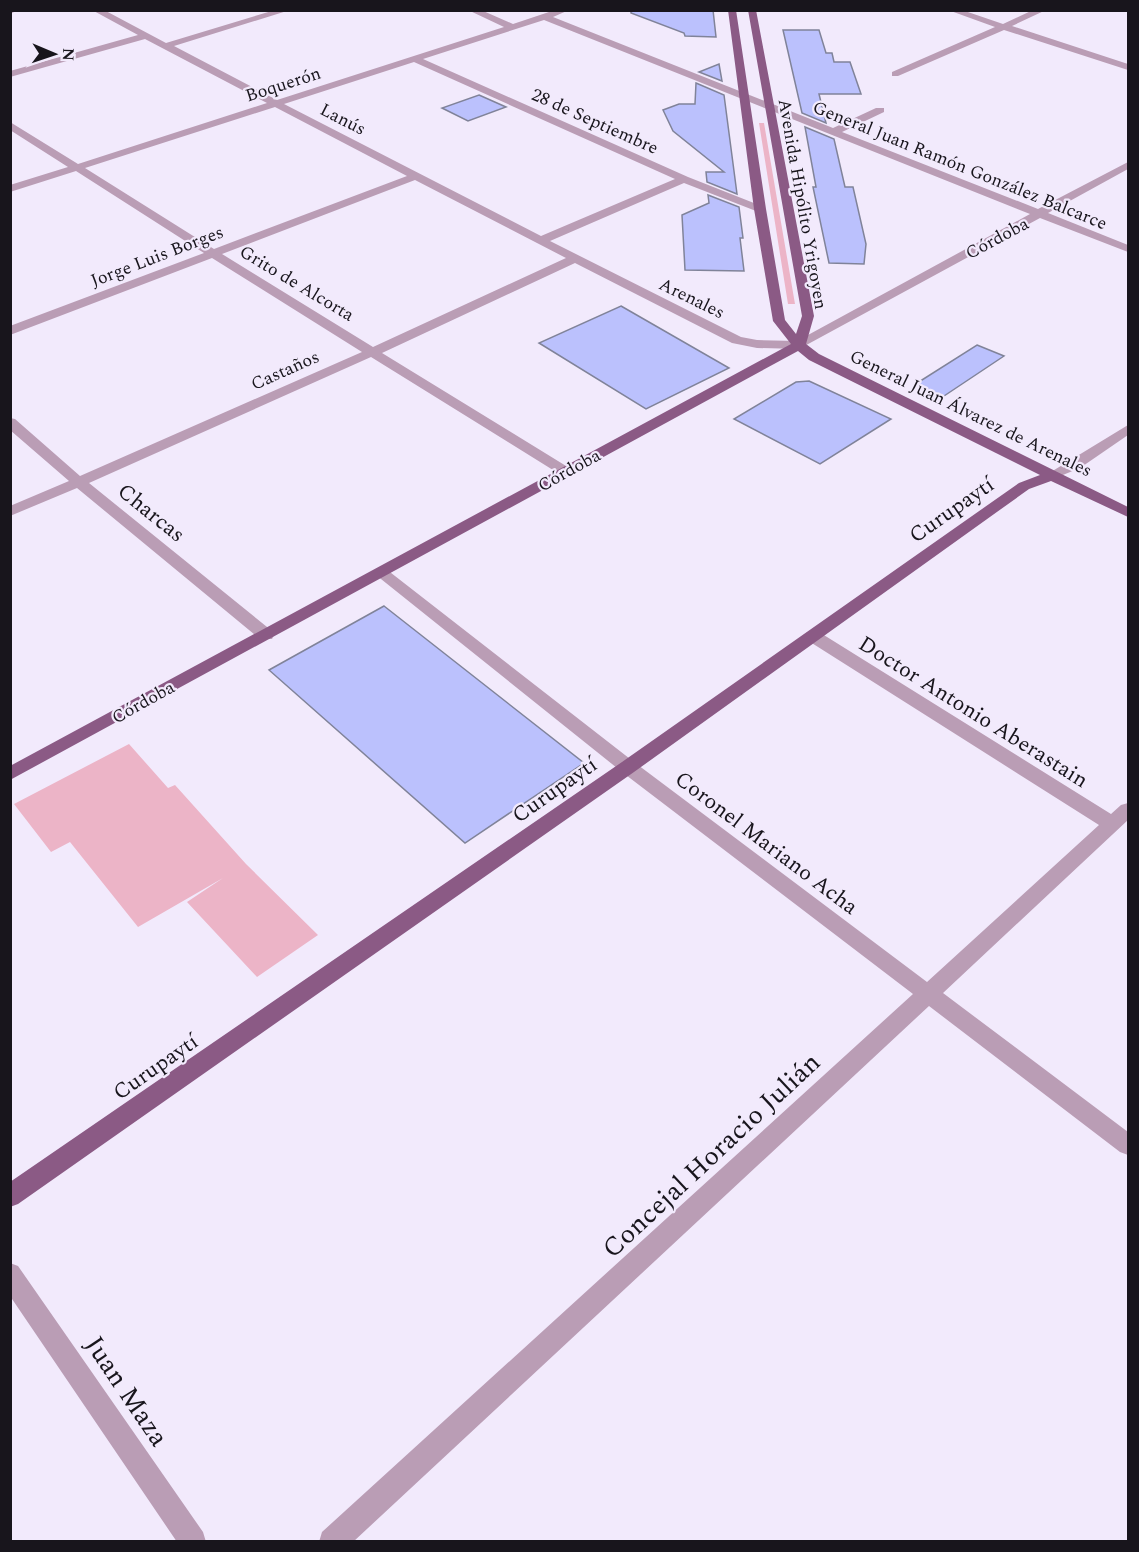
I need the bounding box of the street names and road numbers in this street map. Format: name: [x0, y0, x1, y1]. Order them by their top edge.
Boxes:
street label: Boquerón: [242, 60, 324, 109]
street label: 28 de Septiembre: [527, 81, 663, 162]
street label: General Juan Ramón González Balcarce: [808, 94, 1111, 237]
street label: Lanús: [315, 96, 371, 142]
street label: Avenida Hipólito Yrigoyen: [771, 97, 834, 311]
street label: Córdoba: [961, 210, 1034, 266]
street label: Jorge Luis Borges: [87, 219, 228, 294]
street label: Grito de Alcorta: [234, 238, 359, 329]
street label: Arenales: [654, 271, 729, 326]
street label: Castaños: [247, 343, 324, 398]
street label: General Juan Álvarez de Arenales: [845, 343, 1097, 484]
street label: Córdoba: [533, 442, 606, 499]
street label: Curupaytí: [902, 468, 1002, 552]
street label: Charcas: [110, 475, 192, 551]
street label: Doctor Antonio Aberastain: [852, 628, 1095, 797]
street label: Córdoba: [107, 674, 180, 731]
street label: Curupaytí: [505, 748, 605, 832]
street label: Coronel Mariano Acha: [667, 763, 865, 923]
street label: Curupaytí: [106, 1025, 206, 1109]
street label: Concejal Horacio Julián: [593, 1043, 831, 1269]
street label: Juan Maza: [73, 1328, 179, 1456]

